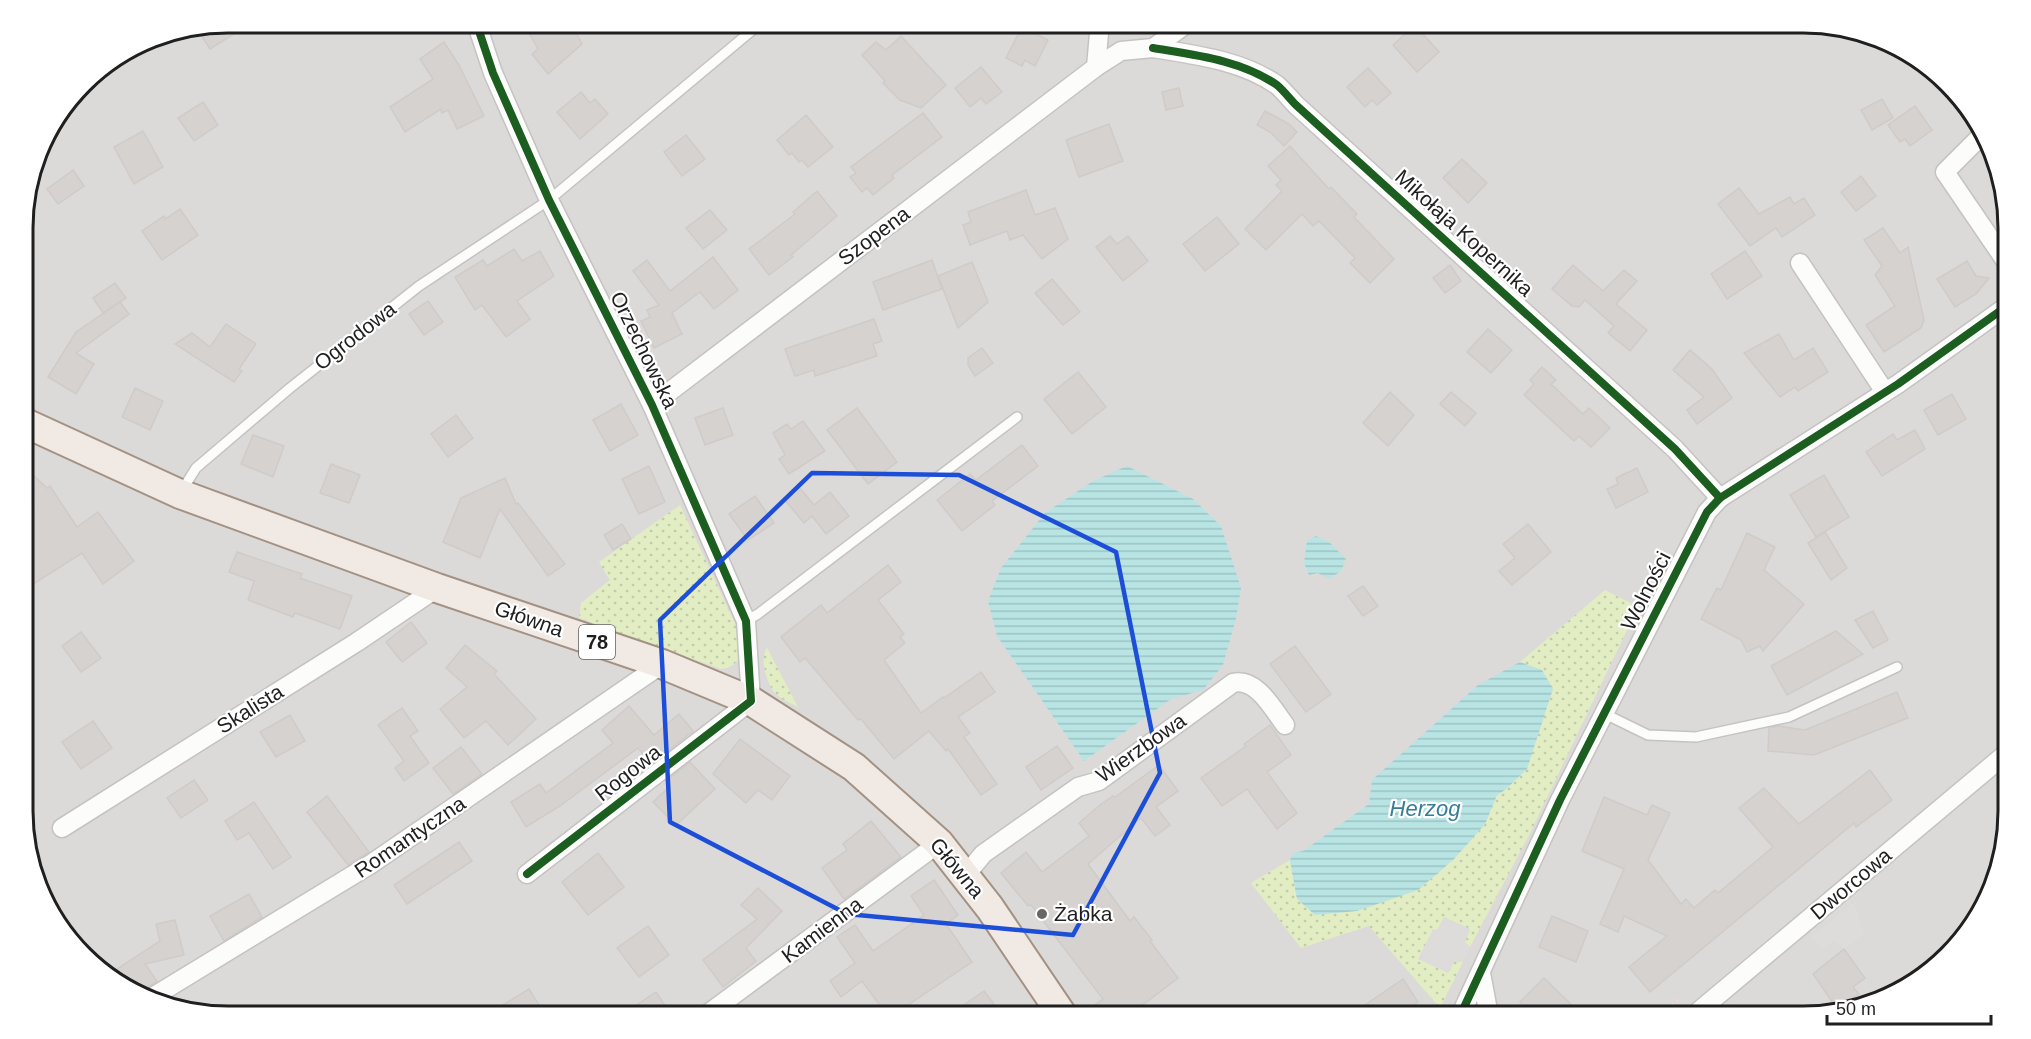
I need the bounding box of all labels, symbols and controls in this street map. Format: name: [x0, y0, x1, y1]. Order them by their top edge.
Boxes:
street label: Mikołaja Kopernika: [1391, 165, 1538, 301]
street label: Szopena: [834, 201, 914, 270]
street label: Orzechowska: [606, 288, 683, 412]
street label: Ogrodowa: [309, 297, 400, 374]
street label: Wolności: [1616, 548, 1675, 634]
street label: Główna: [492, 596, 567, 641]
road number: 78: [579, 625, 615, 659]
street label: Skalista: [212, 679, 287, 738]
street label: Wierzbowa: [1092, 708, 1190, 787]
street label: Rogowa: [590, 740, 665, 805]
street label: Romantyczna: [350, 791, 470, 882]
water label: Herzog: [1390, 796, 1461, 821]
street label: Główna: [926, 833, 989, 903]
street label: Dworcowa: [1806, 843, 1896, 924]
street label: Kamienna: [777, 892, 867, 967]
place label: Żabka: [1054, 902, 1113, 925]
marker: Żabka: [1035, 907, 1049, 921]
scale bar: [1827, 988, 1990, 1026]
text: 50 m: [1836, 999, 1876, 1019]

